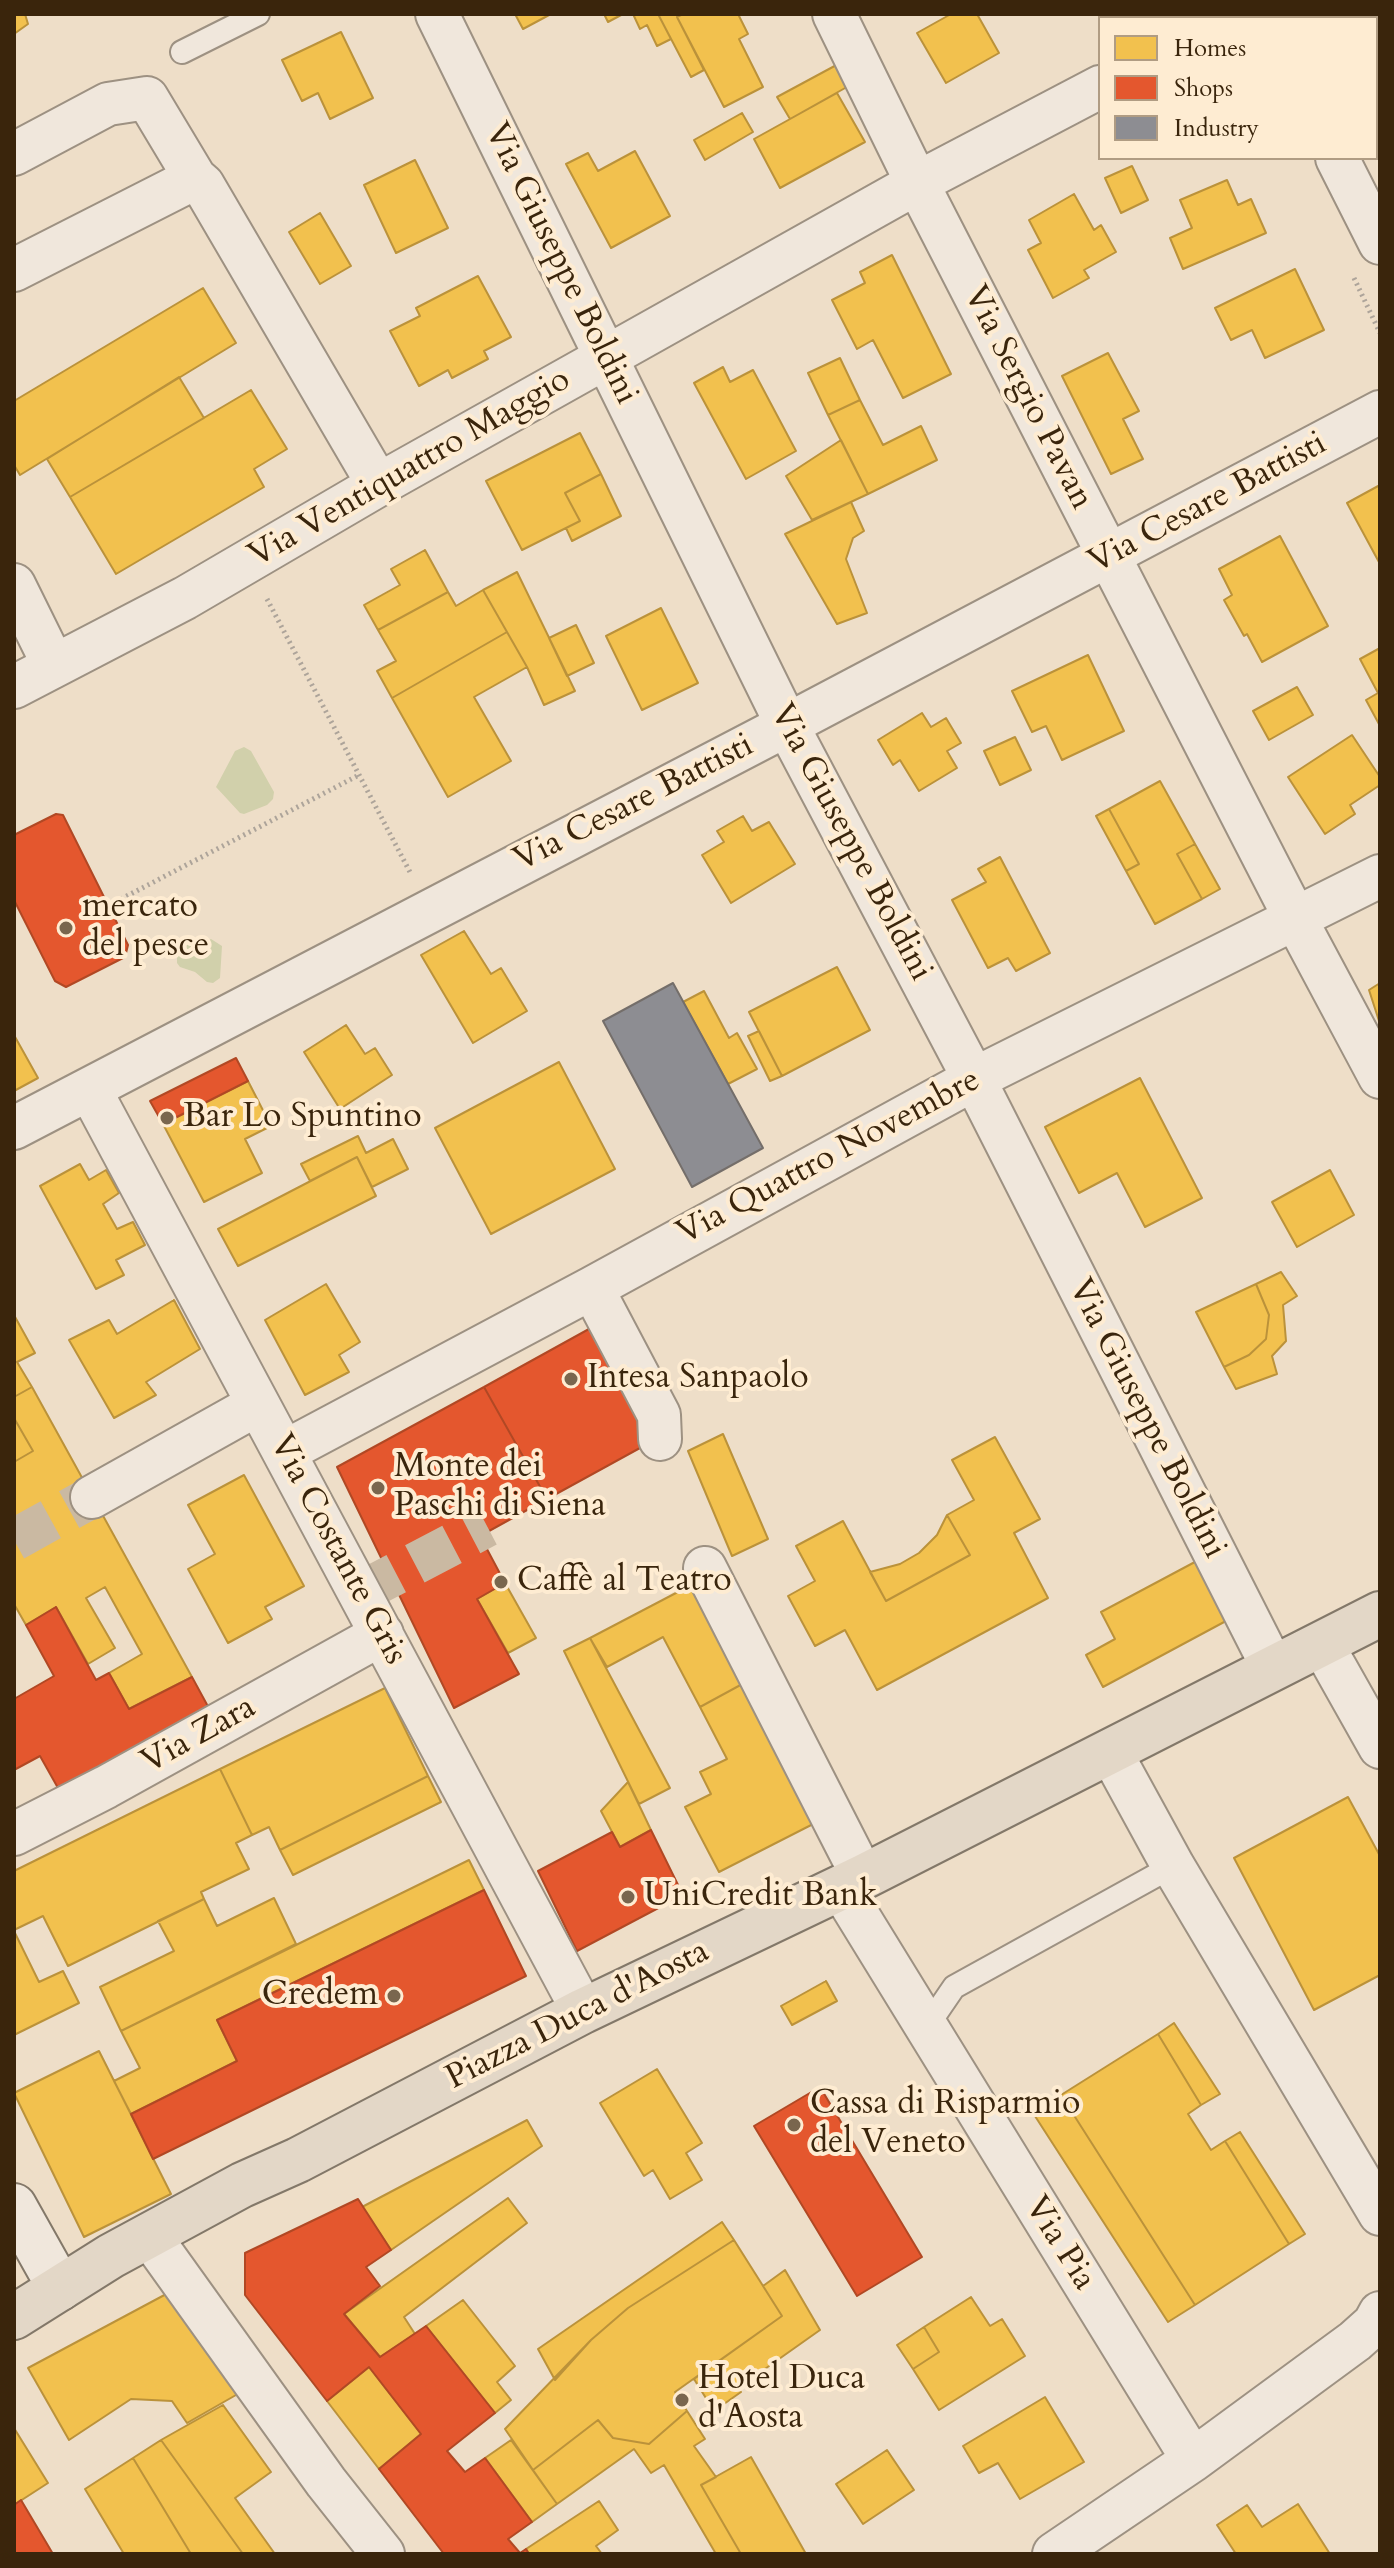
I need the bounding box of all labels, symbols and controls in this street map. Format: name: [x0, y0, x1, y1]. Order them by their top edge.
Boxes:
legend: [1098, 16, 1378, 160]
text: Homes: [1174, 32, 1246, 65]
text: Shops: [1174, 72, 1233, 105]
text: Industry: [1174, 112, 1259, 145]
street label: Via Giuseppe Boldini: [474, 117, 646, 411]
street label: Via Sergio Pavan: [953, 279, 1101, 517]
street label: Via Ventiquattro Maggio: [242, 360, 578, 578]
street label: Via Cesare Battisti: [1082, 424, 1334, 584]
street label: Via Giuseppe Boldini: [760, 698, 940, 988]
street label: Via Cesare Battisti: [507, 726, 761, 882]
place label: mercato del pesce: [82, 888, 209, 968]
marker: mercato del pesce: [57, 919, 75, 937]
street label: Via Quattro Novembre: [671, 1061, 987, 1255]
place label: Bar Lo Spuntino: [183, 1098, 422, 1138]
marker: Bar Lo Spuntino: [158, 1109, 176, 1127]
street label: Via Giuseppe Boldini: [1058, 1273, 1234, 1565]
place label: Intesa Sanpaolo: [587, 1359, 809, 1399]
marker: Intesa Sanpaolo: [562, 1370, 580, 1388]
street label: Via Costante Gris: [259, 1428, 415, 1672]
place label: Monte dei Paschi di Siena: [394, 1448, 606, 1528]
marker: Monte dei Paschi di Siena: [369, 1479, 387, 1497]
place label: Caffè al Teatro: [517, 1562, 732, 1602]
marker: Caffè al Teatro: [492, 1573, 510, 1591]
street label: Via Zara: [135, 1688, 263, 1784]
place label: UniCredit Bank: [644, 1877, 877, 1917]
marker: UniCredit Bank: [619, 1888, 637, 1906]
street label: Piazza Duca d'Aosta: [440, 1932, 716, 2100]
place label: Credem: [262, 1976, 378, 2016]
marker: Credem: [385, 1987, 403, 2005]
place label: Cassa di Risparmio del Veneto: [810, 2085, 1080, 2164]
marker: Cassa di Risparmio del Veneto: [785, 2116, 803, 2134]
street label: Via Pia: [1014, 2190, 1104, 2298]
place label: Hotel Duca d'Aosta: [698, 2360, 865, 2440]
marker: Hotel Duca d'Aosta: [673, 2391, 691, 2409]

